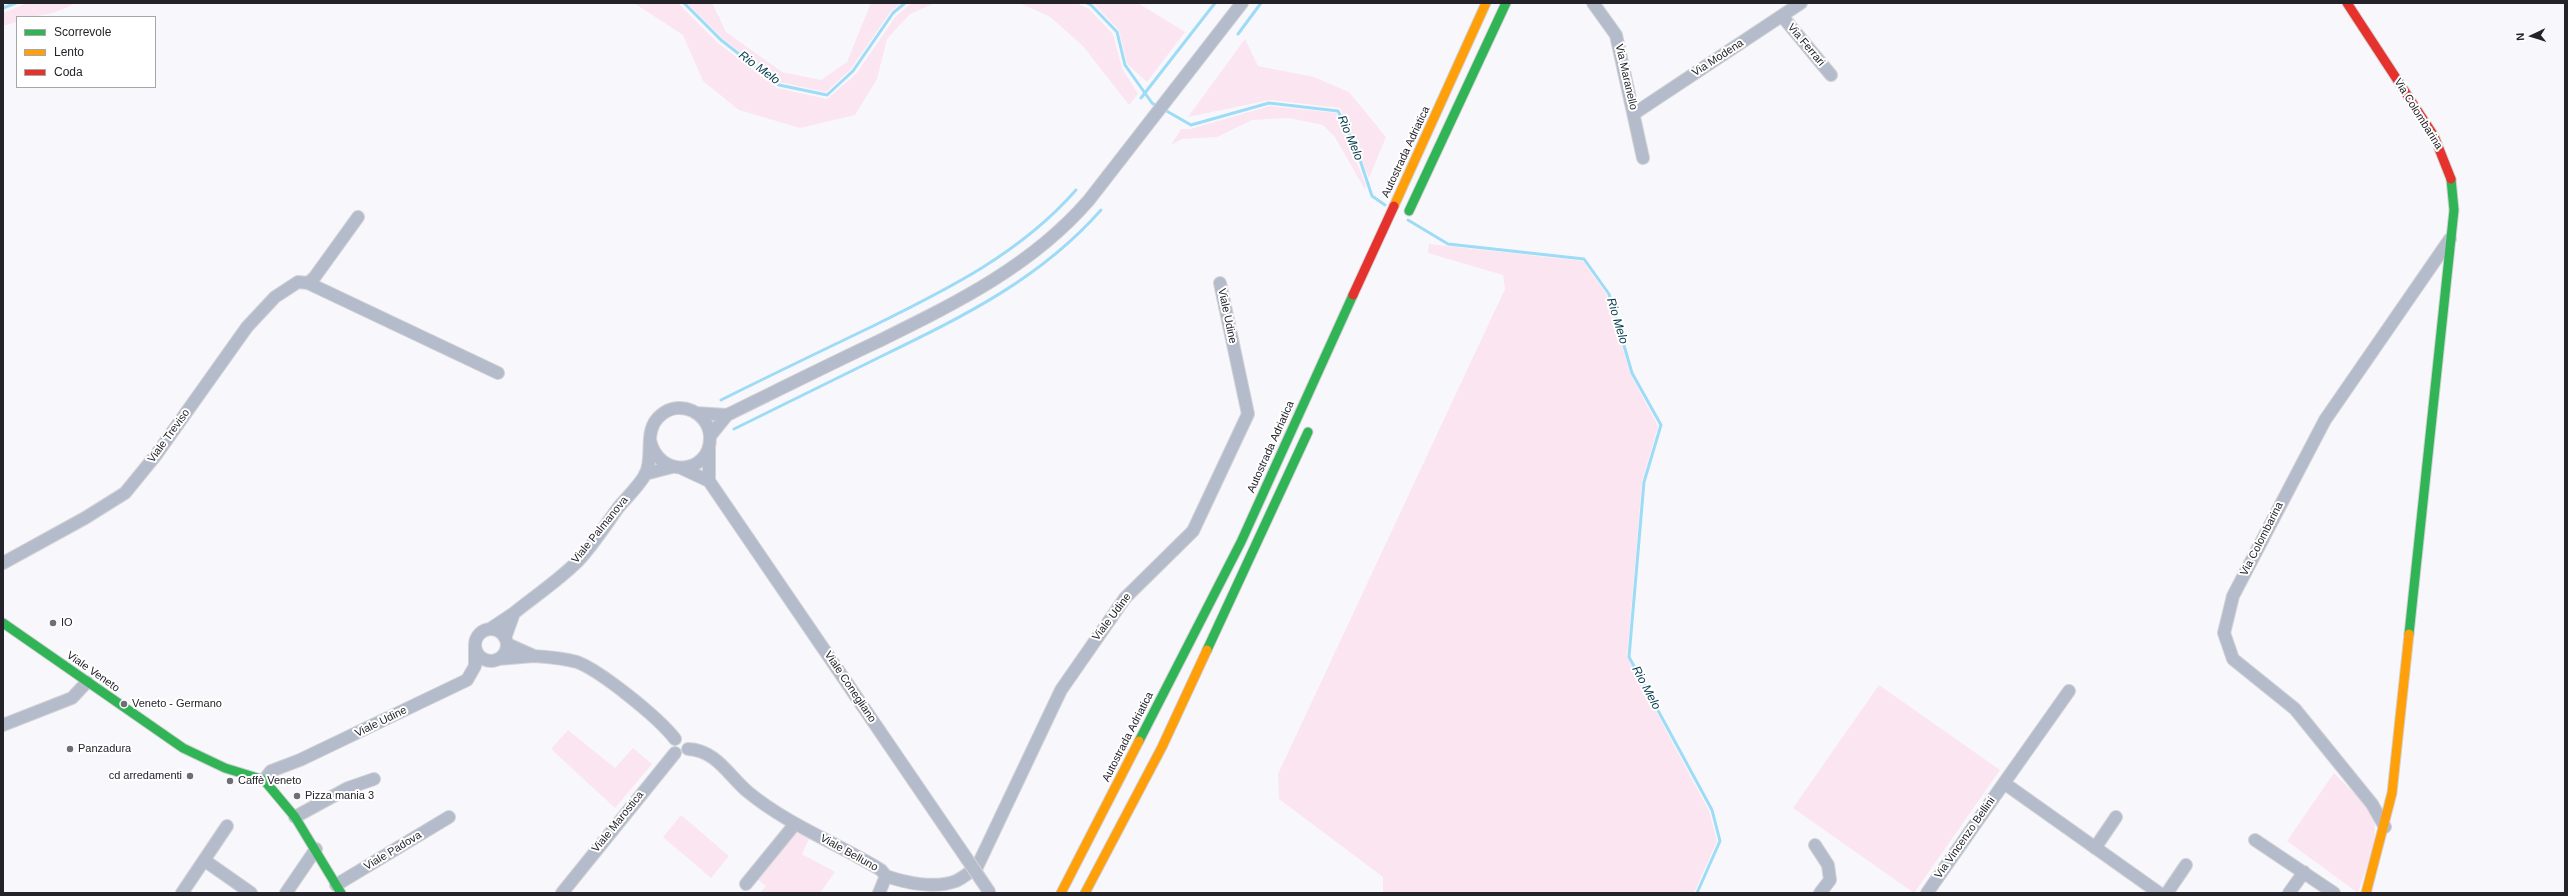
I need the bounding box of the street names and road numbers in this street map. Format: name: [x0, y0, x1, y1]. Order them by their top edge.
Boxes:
street label: Via Ferrari: [1785, 21, 1827, 69]
street label: Via Modena: [1690, 37, 1746, 79]
street label: Via Maranello: [1612, 43, 1640, 111]
street label: Via Colombarina: [2391, 76, 2445, 152]
street label: Autostrada Adriatica: [1379, 104, 1433, 200]
street label: Viale Udine: [1215, 287, 1239, 345]
street label: Autostrada Adriatica: [1245, 399, 1297, 495]
street label: Viale Treviso: [145, 407, 193, 465]
street label: Viale Palmanova: [569, 494, 631, 566]
street label: Via Colombarina: [2238, 500, 2286, 578]
street label: Viale Udine: [1090, 591, 1134, 643]
street label: Viale Veneto: [64, 649, 122, 695]
street label: Viale Conegliano: [821, 649, 879, 725]
street label: Autostrada Adriatica: [1100, 690, 1156, 784]
street label: Viale Udine: [353, 704, 409, 740]
street label: Viale Marostica: [589, 789, 647, 855]
street label: Via Vincenzo Bellini: [1932, 795, 1998, 881]
street label: Viale Padova: [362, 829, 424, 873]
street label: Viale Belluno: [818, 832, 880, 874]

